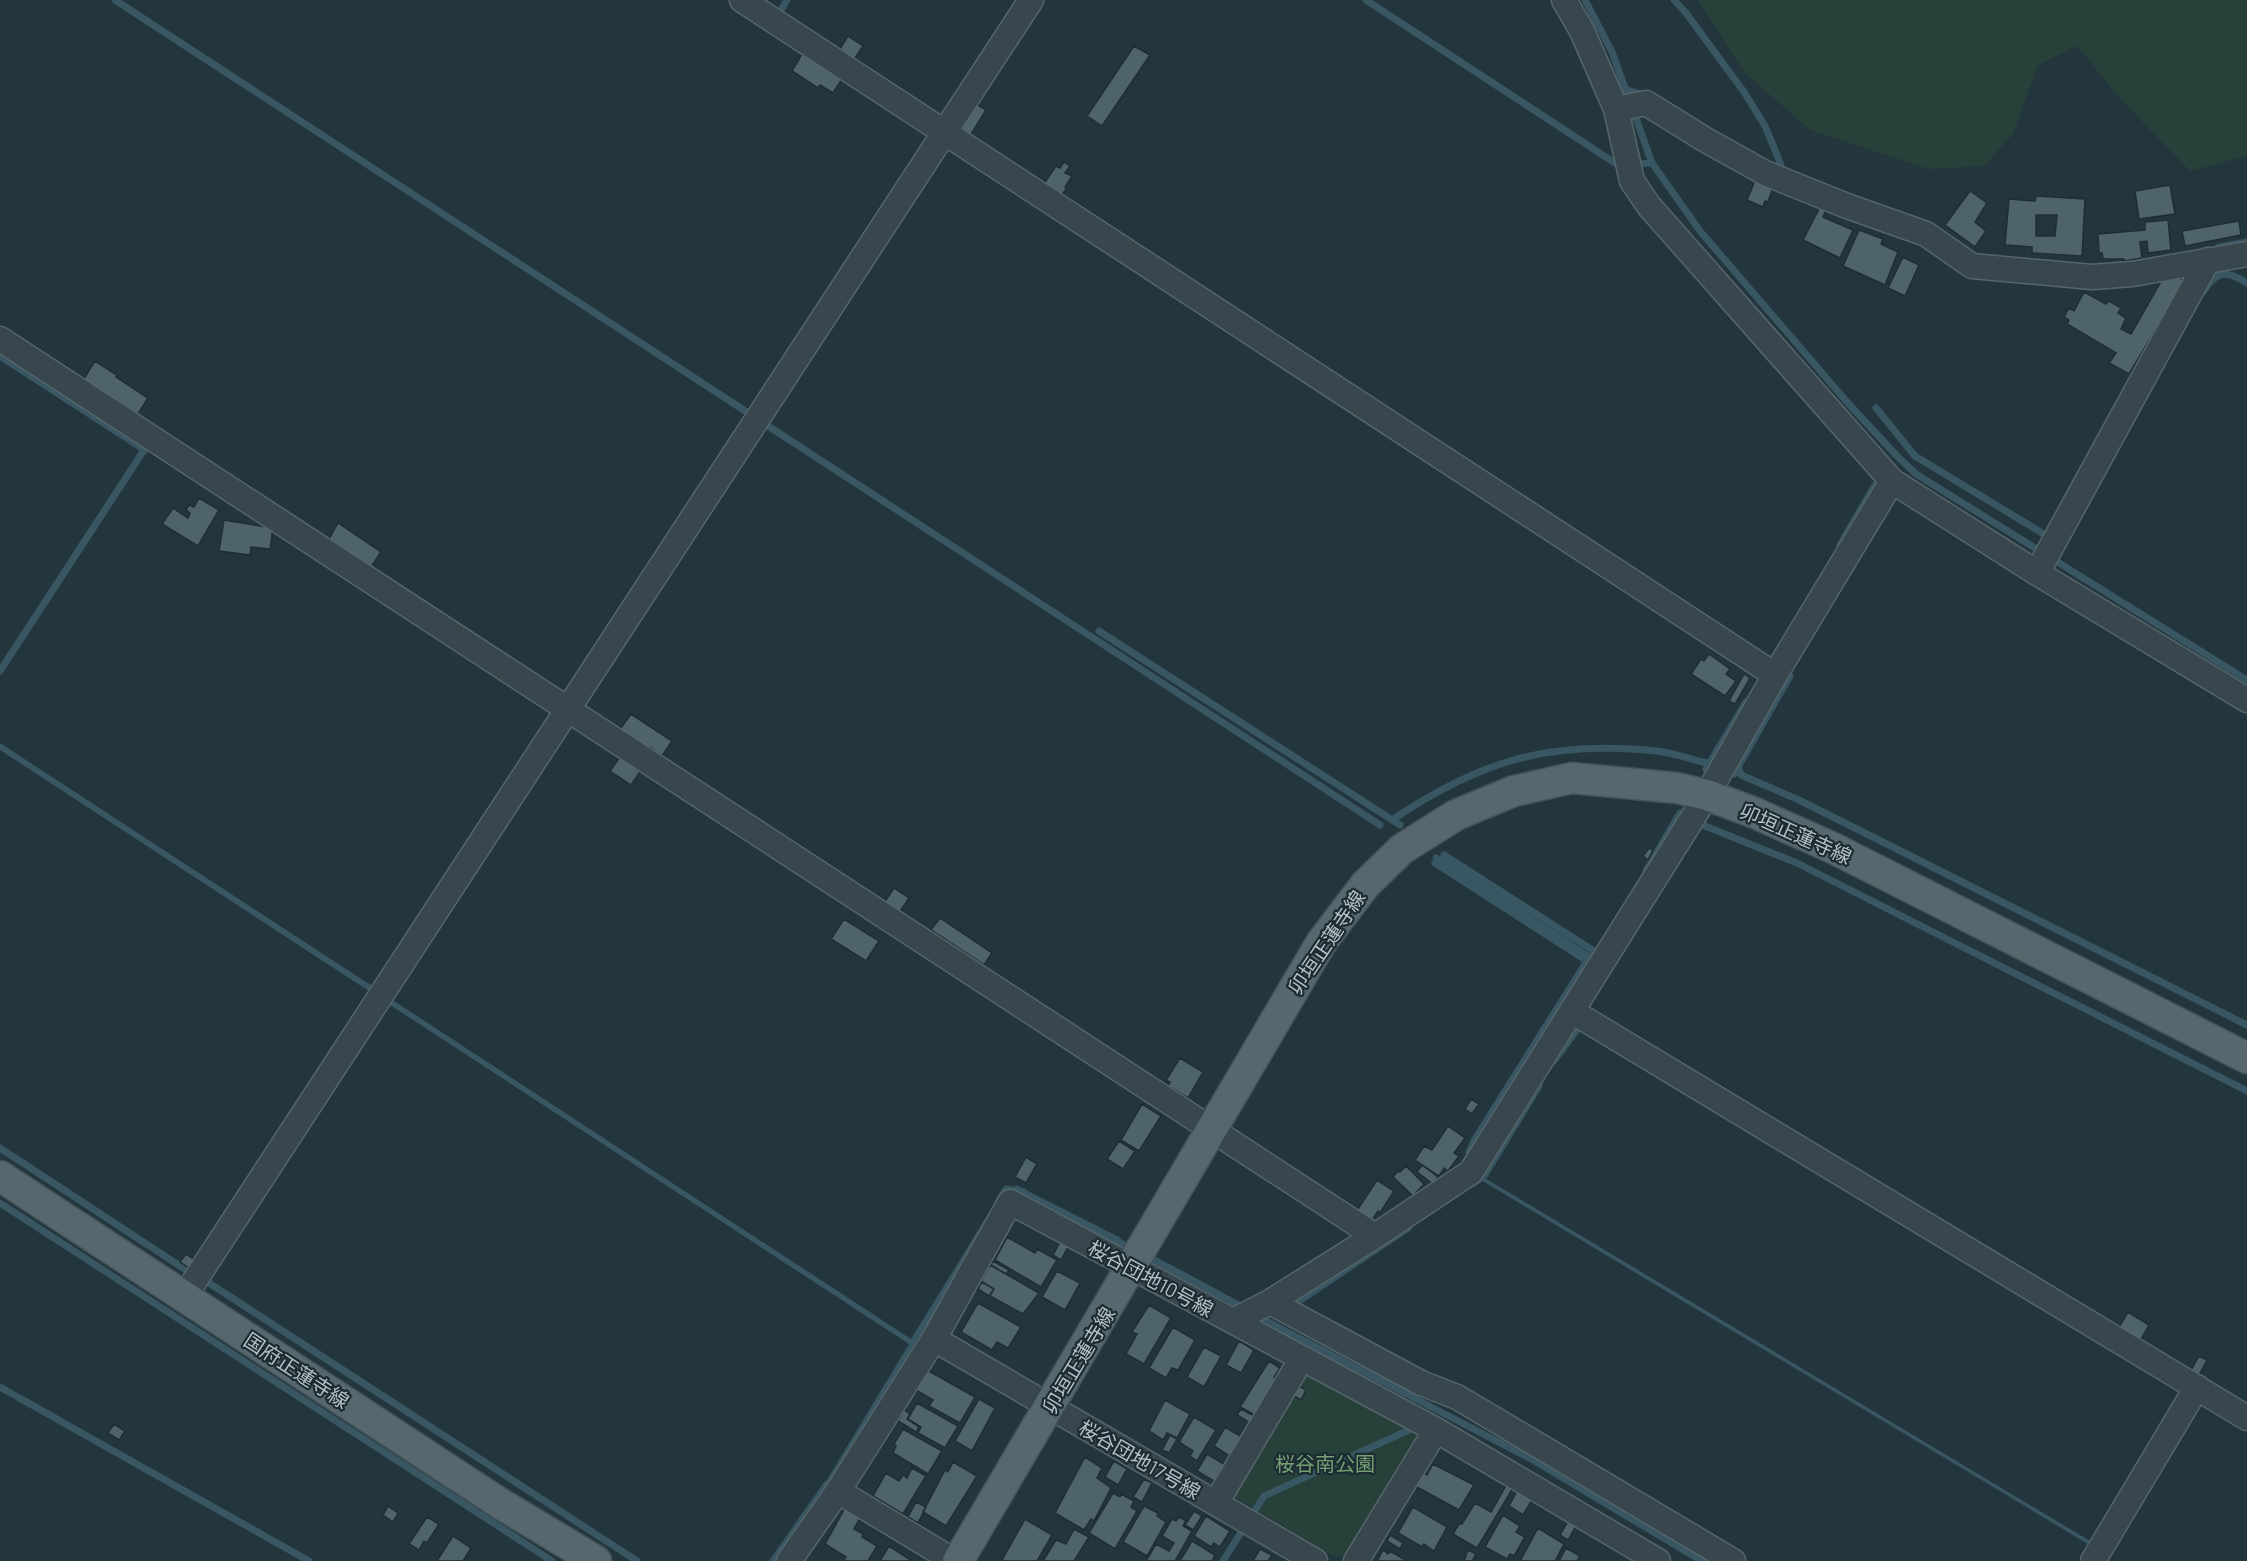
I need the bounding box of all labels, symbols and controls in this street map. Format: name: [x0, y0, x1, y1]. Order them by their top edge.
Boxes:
street label: 卯垣正蓮寺線: [1736, 798, 1856, 868]
street label: 卯垣正蓮寺線: [1282, 886, 1370, 998]
street label: 桜谷団地10号線: [1084, 1235, 1218, 1321]
street label: 卯垣正蓮寺線: [1037, 1302, 1119, 1418]
street label: 国府正蓮寺線: [240, 1327, 354, 1413]
street label: 桜谷団地17号線: [1075, 1414, 1205, 1504]
park label: 桜谷南公園: [1275, 1451, 1375, 1475]

